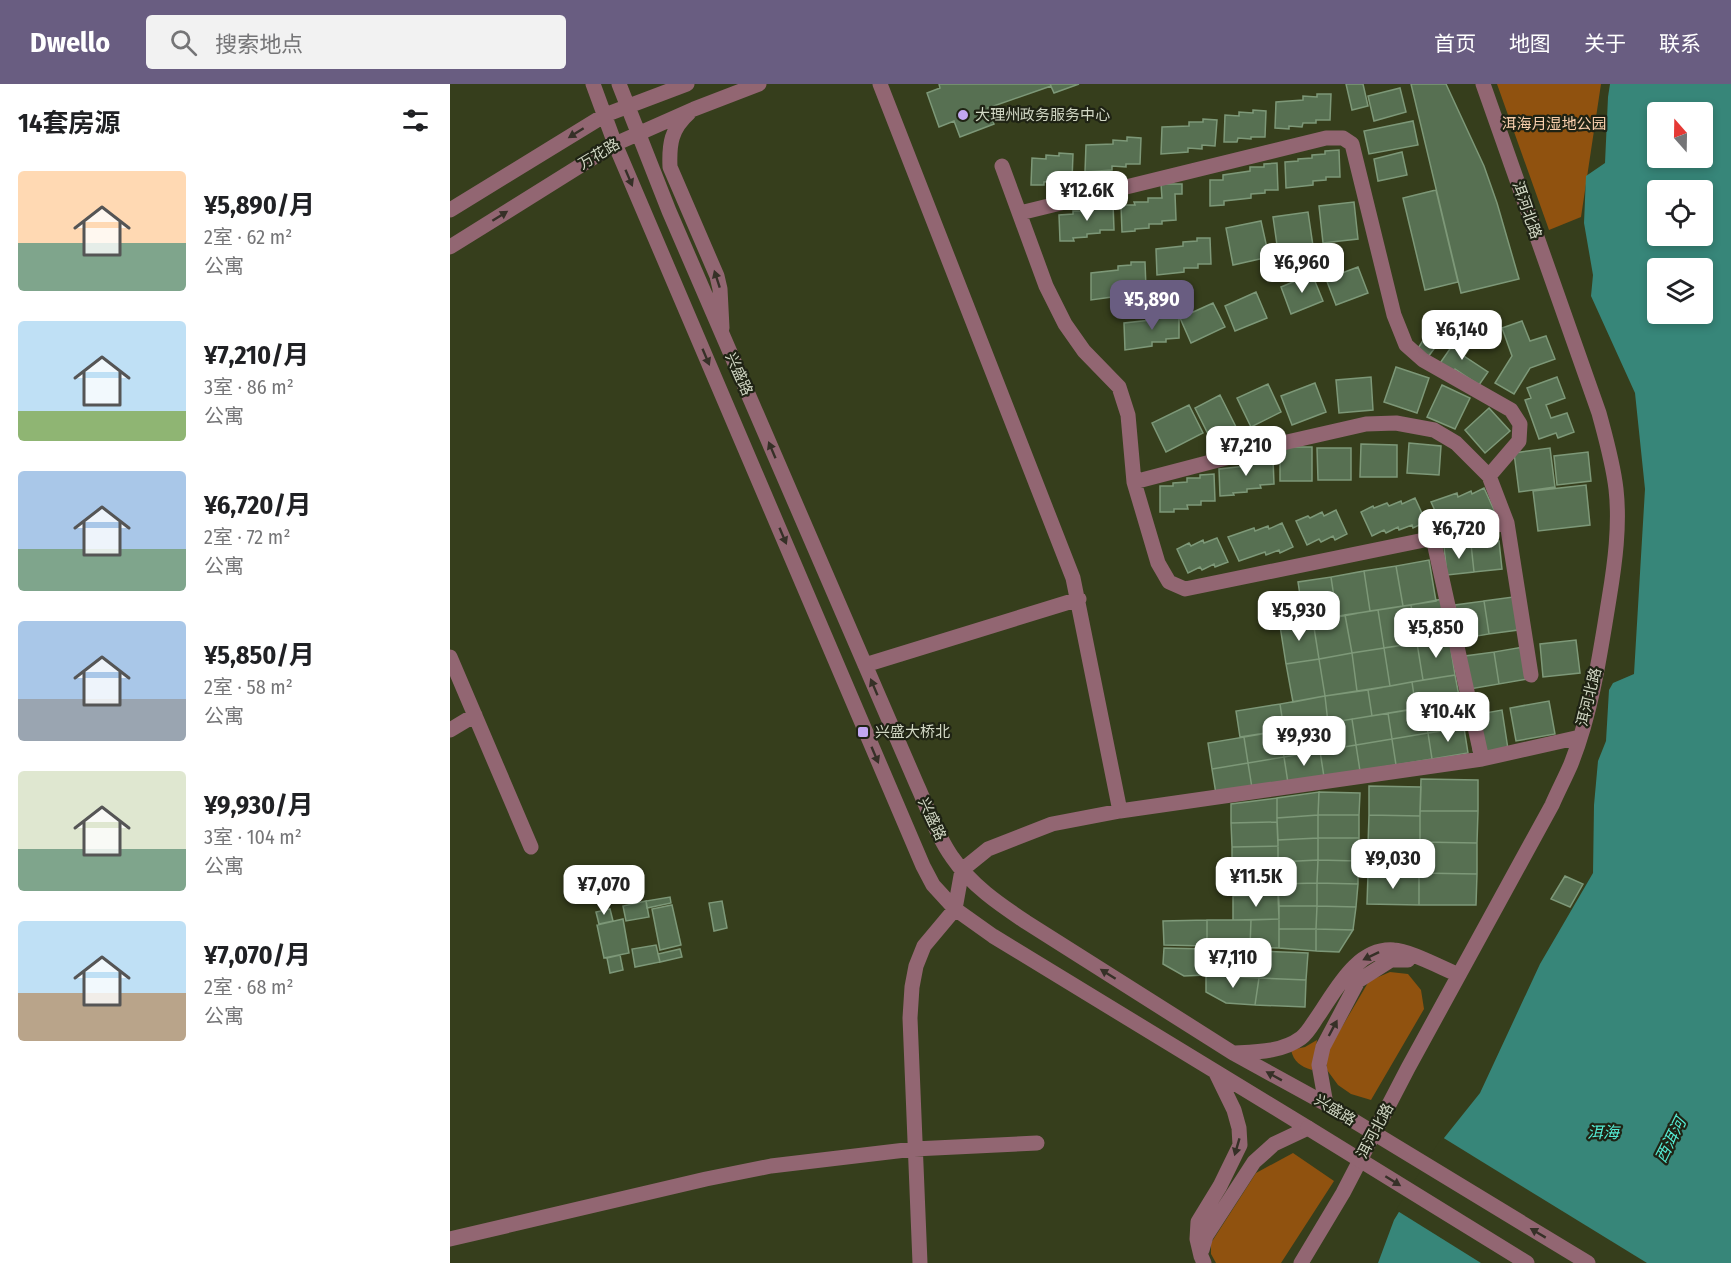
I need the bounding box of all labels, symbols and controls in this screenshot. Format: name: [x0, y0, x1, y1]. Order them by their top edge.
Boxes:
search box: [146, 15, 566, 69]
text: Dwello: [30, 26, 110, 59]
icon: search: [167, 26, 200, 59]
text: 搜索地点: [215, 31, 303, 58]
text: 首页: [1434, 31, 1476, 57]
text: 地图: [1509, 31, 1551, 57]
text: 关于: [1584, 31, 1626, 57]
text: 联系: [1659, 31, 1701, 57]
north arrow: [1647, 102, 1713, 168]
map controls: [1647, 102, 1713, 324]
icon: filters: [399, 104, 432, 137]
place label: 大理州政务服务中心: [975, 106, 1110, 124]
text: 14套房源: [18, 108, 120, 139]
marker: 大理州政务服务中心: [956, 108, 970, 122]
park label: 洱海月湿地公园: [1501, 115, 1607, 133]
one-way arrow: [568, 128, 584, 139]
street label: 万花路: [575, 135, 623, 173]
one-way arrow: [624, 169, 634, 187]
pin: ¥12.6K: [1038, 171, 1136, 222]
text: ¥12.6K: [1060, 178, 1114, 202]
street label: 洱河北路: [1509, 179, 1545, 241]
button: locate: [1647, 180, 1713, 246]
text: ¥5,890/月: [204, 190, 315, 221]
icon: home: [66, 195, 138, 267]
one-way arrow: [491, 210, 508, 221]
text: 2室 · 62 m²: [204, 225, 292, 249]
pin: ¥6,960: [1253, 243, 1351, 294]
text: ¥6,960: [1274, 250, 1330, 274]
text: 公寓: [204, 254, 244, 278]
button: layers: [1647, 258, 1713, 324]
one-way arrow: [712, 270, 721, 288]
pin: ¥5,890: [1103, 280, 1201, 331]
text: ¥5,890: [1124, 287, 1180, 311]
pin: ¥6,140: [1413, 310, 1511, 361]
text: ¥6,140: [1436, 317, 1488, 341]
text: ¥7,210/月: [204, 340, 309, 371]
icon: home: [66, 345, 138, 417]
one-way arrow: [701, 348, 711, 366]
street label: 兴盛路: [722, 350, 756, 398]
text: 3室 · 86 m²: [204, 375, 294, 399]
text: 公寓: [204, 404, 244, 428]
pin: ¥7,210: [1197, 426, 1295, 477]
text: ¥7,210: [1220, 433, 1272, 457]
one-way arrow: [767, 440, 777, 458]
text: ¥6,720/月: [204, 490, 312, 521]
icon: home: [66, 495, 138, 567]
pin: ¥6,720: [1410, 509, 1508, 560]
text: ¥6,720: [1432, 516, 1486, 540]
text: 2室 · 72 m²: [204, 525, 290, 549]
one-way arrow: [779, 527, 788, 545]
text: 公寓: [204, 554, 244, 578]
pin: ¥5,930: [1250, 591, 1348, 642]
text: ¥5,930: [1272, 598, 1326, 622]
pin: ¥5,850: [1387, 608, 1485, 659]
text: ¥5,850: [1408, 615, 1464, 639]
text: ¥5,850/月: [204, 640, 315, 671]
icon: home: [66, 645, 138, 717]
street label: 洱河北路: [1573, 666, 1605, 728]
text: 2室 · 58 m²: [204, 675, 293, 699]
one-way arrow: [869, 677, 879, 695]
pin: ¥10.4K: [1399, 692, 1497, 743]
text: ¥10.4K: [1420, 699, 1476, 723]
text: 公寓: [204, 704, 244, 728]
pin: ¥9,930: [1255, 716, 1353, 767]
place label: 兴盛大桥北: [875, 723, 950, 741]
text: ¥9,930: [1277, 723, 1331, 747]
marker: 兴盛大桥北: [856, 725, 870, 739]
one-way arrow: [870, 746, 880, 764]
text: ¥9,930/月: [204, 790, 313, 821]
icon: home: [66, 795, 138, 867]
street label: 兴盛路: [914, 795, 950, 843]
text: 3室 · 104 m²: [204, 825, 302, 849]
pin: ¥9,030: [1344, 839, 1442, 890]
text: ¥9,030: [1365, 846, 1421, 870]
text: 公寓: [204, 854, 244, 878]
pin: ¥11.5K: [1207, 857, 1305, 908]
text: ¥11.5K: [1230, 864, 1282, 888]
pin: ¥7,070: [555, 865, 653, 916]
text: ¥7,070: [578, 872, 630, 896]
pin: ¥7,110: [1184, 938, 1282, 989]
text: ¥7,070/月: [204, 940, 311, 971]
icon: home: [66, 945, 138, 1017]
text: ¥7,110: [1209, 945, 1257, 969]
one-way arrow: [1361, 951, 1379, 961]
one-way arrow: [1100, 969, 1116, 980]
text: 2室 · 68 m²: [204, 975, 294, 999]
text: 公寓: [204, 1004, 244, 1028]
one-way arrow: [1328, 1019, 1338, 1036]
one-way arrow: [1266, 1071, 1283, 1081]
street label: 兴盛路: [1311, 1091, 1359, 1129]
street label: 洱河北路: [1353, 1100, 1397, 1162]
water label: 西洱河: [1651, 1112, 1691, 1166]
water label: 洱海: [1587, 1123, 1621, 1142]
one-way arrow: [1232, 1138, 1241, 1156]
one-way arrow: [1385, 1175, 1402, 1186]
one-way arrow: [1530, 1227, 1546, 1238]

